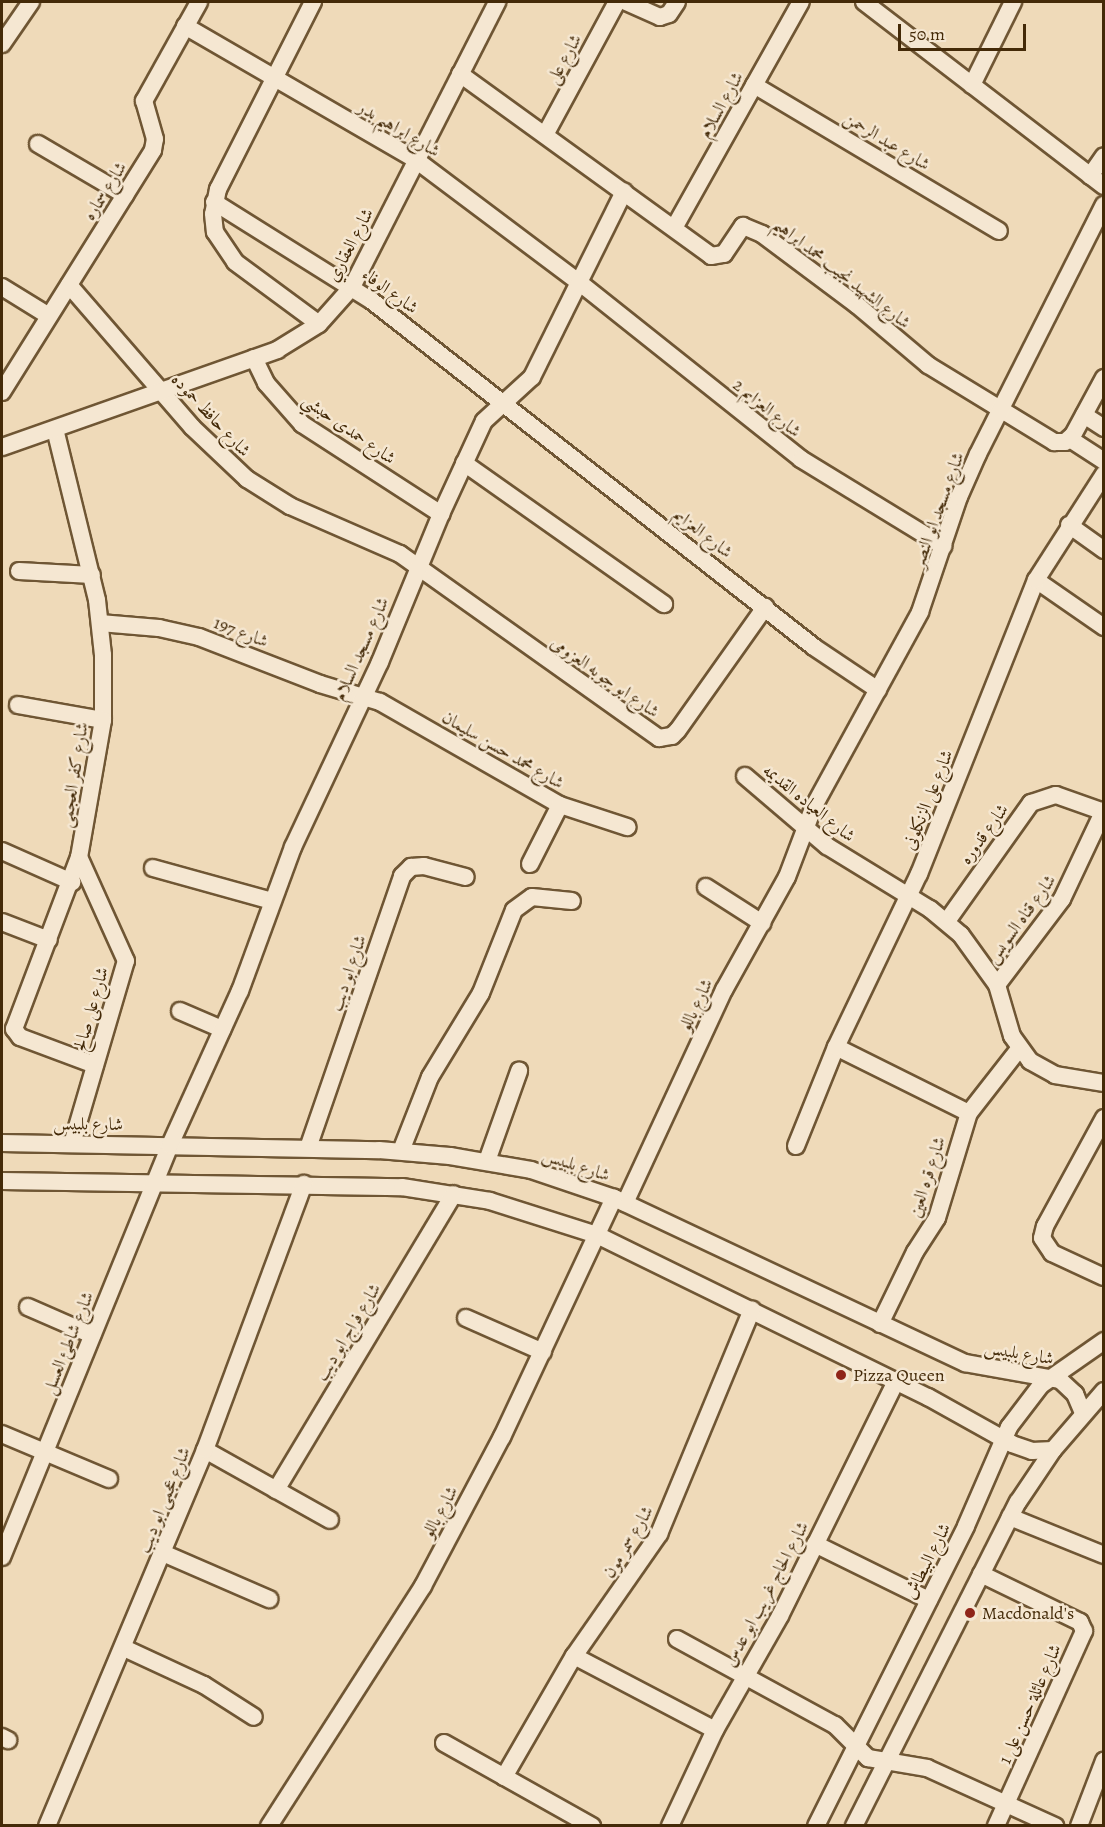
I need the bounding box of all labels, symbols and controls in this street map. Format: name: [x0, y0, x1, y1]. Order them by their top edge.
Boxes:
scale bar: [901, 12, 1028, 50]
text: 50 m: [909, 22, 945, 46]
street label: شارع على: [542, 30, 586, 88]
street label: شارع السلام: [694, 68, 748, 142]
street label: شارع ابراهيم بدر: [354, 96, 444, 162]
street label: شارع عبد الرحمن: [840, 107, 934, 175]
street label: شارع سماره: [79, 158, 131, 224]
street label: شارع العقاري: [322, 204, 378, 286]
street label: شارع الشهيد نجيب محمد ابراهيم: [769, 213, 915, 333]
street label: شارع الوفاء: [358, 263, 422, 319]
street label: شارع حافظ حموده: [167, 369, 255, 461]
street label: شارع العزايم 2: [729, 374, 805, 442]
street label: شارع حمدى حبشي: [298, 389, 400, 469]
street label: شارع مسجد ابو النصر: [907, 449, 969, 571]
street label: شارع العزايم: [669, 503, 737, 563]
street label: شارع مسجد السلام: [328, 594, 394, 704]
street label: شارع 197: [211, 612, 271, 652]
street label: شارع ابو جوبه العزومى: [546, 632, 664, 722]
street label: شارع محمد حسن سليمان: [438, 706, 568, 794]
street label: شارع كفر العجمى: [55, 721, 93, 829]
street label: شارع على الزنكلونى: [898, 747, 958, 853]
street label: شارع العياده القديمه: [759, 759, 859, 847]
street label: شارع قدوره: [955, 799, 1013, 869]
street label: شارع قناه السويس: [981, 870, 1061, 968]
street label: شارع ابو ديب: [325, 932, 371, 1014]
street label: شارع على صالح: [69, 964, 113, 1054]
street label: شارع باللو: [674, 975, 718, 1035]
street label: شارع بلبيس: [53, 1113, 123, 1135]
street label: شارع قره العين: [904, 1134, 950, 1220]
street label: شارع بلبيس: [539, 1144, 613, 1186]
street label: شارع فراج ابو ديب: [310, 1279, 386, 1385]
street label: شارع شاطئ العسل: [38, 1288, 98, 1398]
street label: شارع بلبيس: [983, 1336, 1055, 1370]
place label: Pizza Queen: [853, 1364, 945, 1386]
marker: Pizza Queen: [834, 1368, 848, 1382]
street label: شارع عجمى ابو ديب: [133, 1444, 195, 1556]
street label: شارع باللو: [417, 1482, 463, 1542]
street label: شارع سمر مون: [598, 1502, 658, 1582]
street label: شارع الحاج غريب ابو عدس: [719, 1518, 813, 1670]
street label: شارع البيطاش: [899, 1519, 955, 1603]
place label: Macdonald's: [982, 1602, 1074, 1624]
marker: Macdonald's: [963, 1606, 977, 1620]
street label: شارع عائلة حسن على 1: [994, 1641, 1066, 1767]

